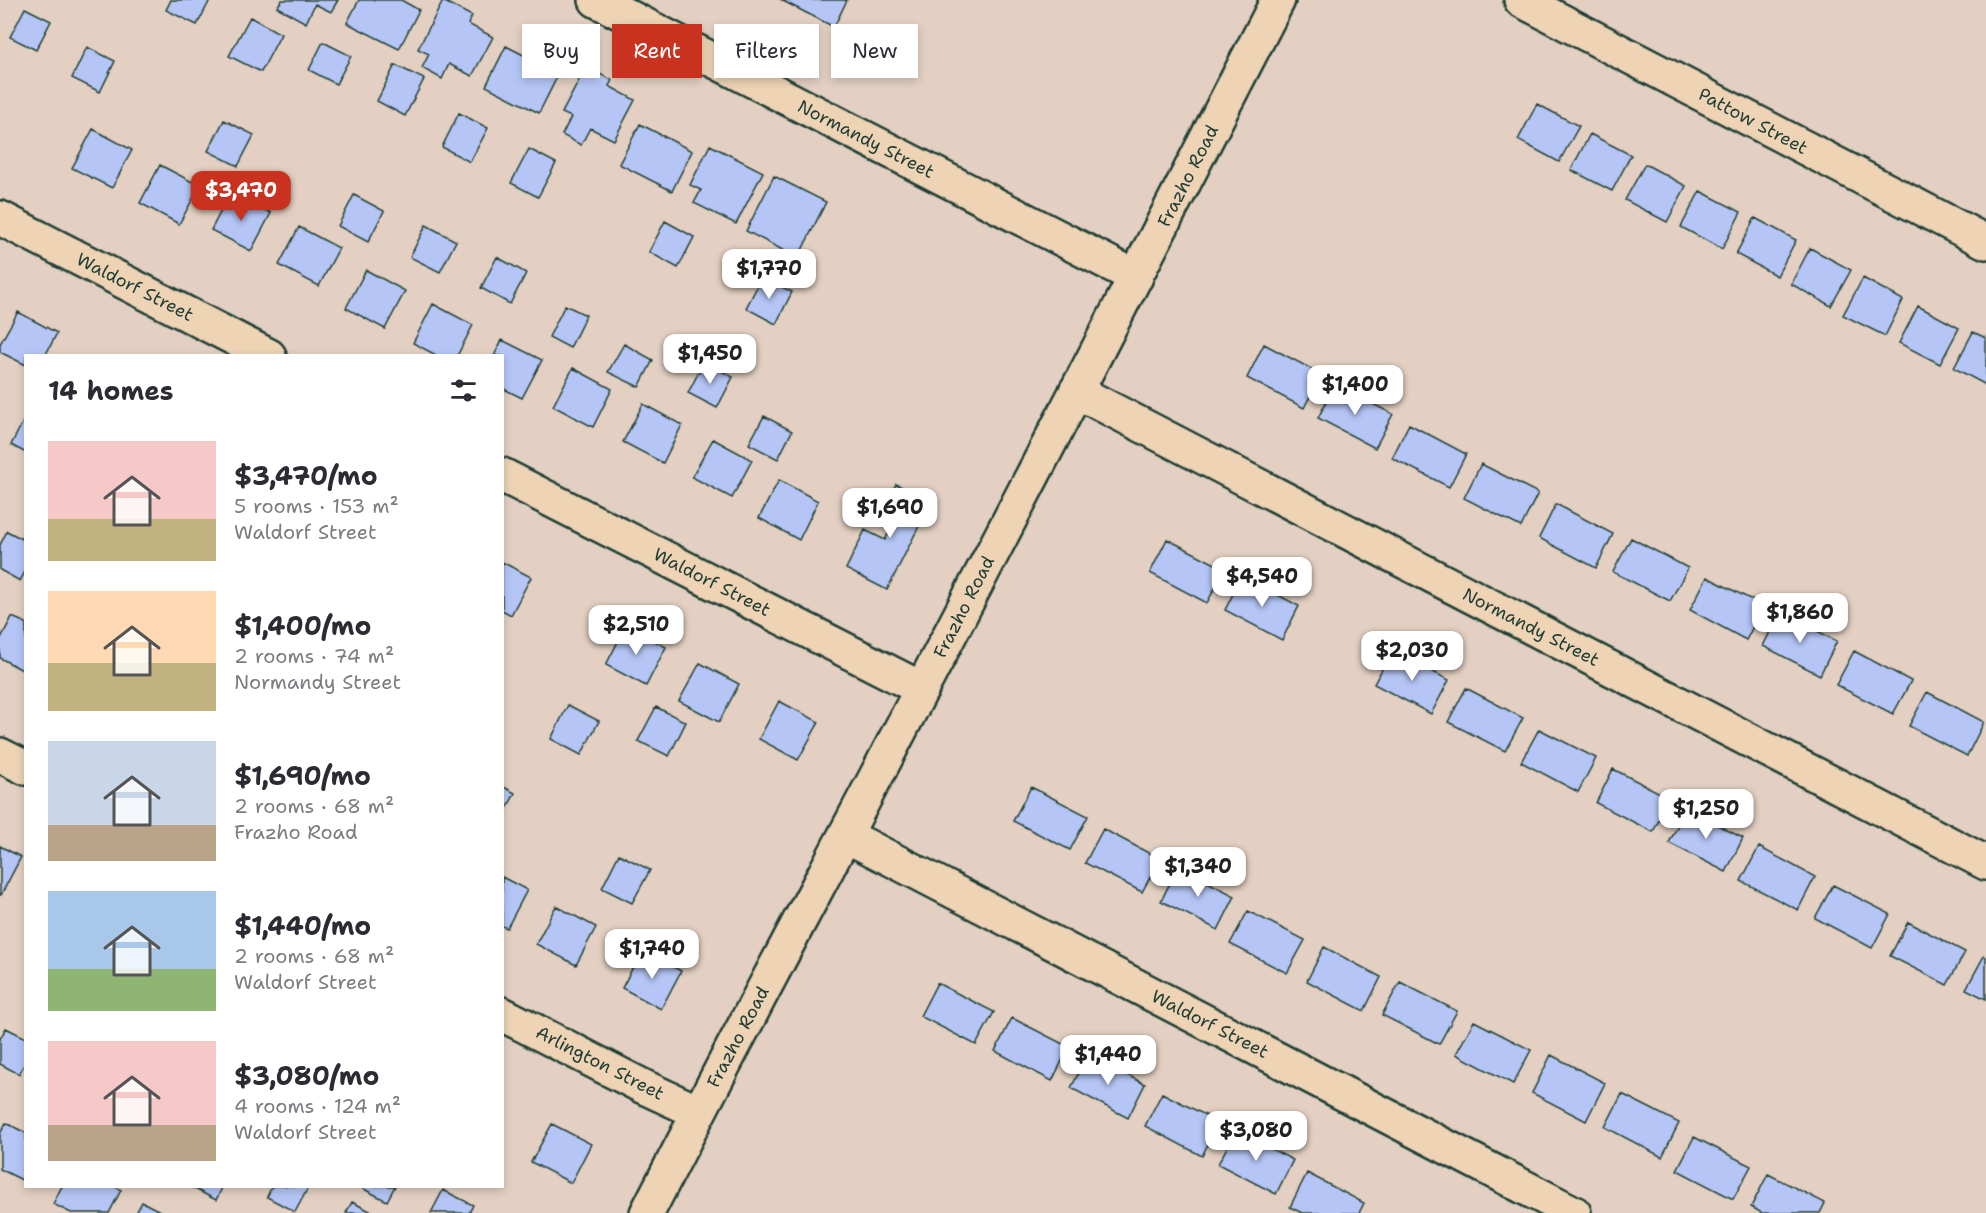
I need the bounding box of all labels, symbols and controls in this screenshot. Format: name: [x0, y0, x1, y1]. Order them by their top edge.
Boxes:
chip: Buy: [522, 24, 600, 78]
chip: Rent: [612, 24, 702, 78]
chip: Filters: [714, 24, 819, 78]
chip: New: [831, 24, 918, 78]
street label: Pattow Street: [1694, 82, 1812, 160]
street label: Normandy Street: [794, 94, 939, 184]
street label: Frazho Road: [1152, 121, 1224, 231]
pin: $3,470: [192, 171, 290, 222]
text: $3,470: [205, 177, 277, 203]
street label: Waldorf Street: [72, 247, 198, 327]
pin: $1,770: [720, 249, 818, 300]
text: $1,770: [736, 255, 802, 281]
pin: $1,450: [661, 334, 759, 385]
text: $1,450: [677, 340, 743, 366]
pin: $1,400: [1306, 365, 1404, 416]
text: $1,400: [1321, 371, 1389, 397]
text: 14 homes: [48, 373, 174, 408]
icon: filters: [447, 374, 480, 407]
text: $3,470/mo: [234, 458, 378, 493]
icon: home: [96, 465, 168, 537]
pin: $1,690: [841, 488, 939, 539]
text: 5 rooms · 153 m²: [234, 493, 399, 519]
text: $1,690: [856, 494, 924, 520]
text: Waldorf Street: [234, 519, 377, 545]
street label: Waldorf Street: [649, 542, 775, 622]
street label: Frazho Road: [928, 552, 1000, 662]
pin: $4,540: [1213, 557, 1311, 608]
text: $4,540: [1226, 563, 1298, 589]
street label: Normandy Street: [1459, 582, 1604, 672]
pin: $1,860: [1751, 593, 1849, 644]
text: $1,860: [1766, 599, 1834, 625]
pin: $2,510: [587, 605, 685, 656]
text: $1,400/mo: [234, 608, 371, 643]
text: $2,510: [603, 611, 669, 637]
icon: home: [96, 615, 168, 687]
pin: $2,030: [1363, 631, 1461, 682]
text: $2,030: [1375, 637, 1449, 663]
text: 2 rooms · 74 m²: [234, 643, 394, 669]
text: Normandy Street: [234, 669, 401, 695]
text: $1,690/mo: [234, 758, 371, 793]
icon: home: [96, 765, 168, 837]
pin: $1,250: [1657, 789, 1755, 840]
text: 2 rooms · 68 m²: [234, 793, 394, 819]
text: $1,250: [1673, 795, 1739, 821]
text: Frazho Road: [234, 819, 358, 845]
pin: $1,340: [1149, 847, 1247, 898]
text: $1,340: [1164, 853, 1232, 879]
text: $1,440/mo: [234, 908, 371, 943]
icon: home: [96, 915, 168, 987]
pin: $1,740: [603, 929, 701, 980]
text: $1,740: [619, 935, 685, 961]
text: 2 rooms · 68 m²: [234, 943, 394, 969]
text: Waldorf Street: [234, 969, 377, 995]
street label: Frazho Road: [701, 982, 775, 1092]
street label: Waldorf Street: [1147, 984, 1273, 1064]
street label: Arlington Street: [532, 1020, 668, 1106]
pin: $1,440: [1059, 1035, 1157, 1086]
text: $1,440: [1074, 1041, 1142, 1067]
text: $3,080/mo: [234, 1058, 379, 1093]
icon: home: [96, 1065, 168, 1137]
text: 4 rooms · 124 m²: [234, 1093, 401, 1119]
pin: $3,080: [1207, 1111, 1305, 1162]
text: $3,080: [1219, 1117, 1293, 1143]
text: Waldorf Street: [234, 1119, 377, 1145]

